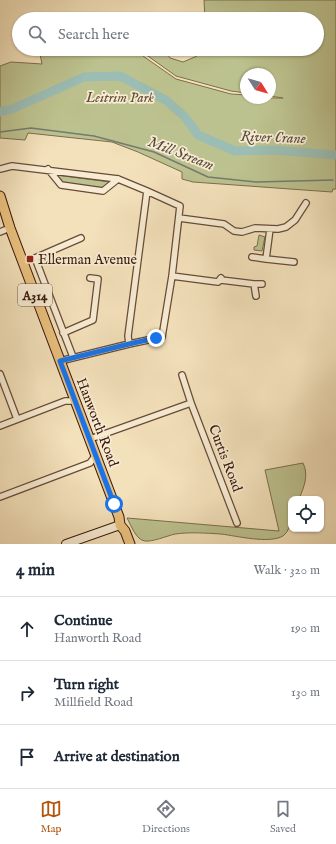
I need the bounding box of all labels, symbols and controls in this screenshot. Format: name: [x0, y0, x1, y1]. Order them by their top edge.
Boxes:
search box: [12, 12, 324, 56]
icon: search: [26, 23, 48, 45]
text: Search here: [58, 25, 129, 44]
north arrow: [240, 68, 276, 104]
park label: Leitrim Park: [85, 89, 154, 107]
water label: River Crane: [240, 127, 306, 148]
water label: Mill Stream: [145, 132, 217, 175]
place label: Ellerman Avenue: [38, 251, 138, 269]
marker: Ellerman Avenue: [25, 254, 35, 264]
road number: A314: [18, 284, 52, 306]
route end: [147, 329, 165, 347]
street label: Hanworth Road: [72, 375, 123, 470]
street label: Curtis Road: [204, 422, 246, 495]
route start: [105, 495, 123, 513]
map controls: [288, 496, 324, 532]
button: locate: [288, 496, 324, 532]
text: 4 min: [16, 560, 55, 581]
text: Walk · 320 m: [254, 562, 320, 579]
text: Continue: [54, 611, 112, 630]
icon: ahead: [16, 618, 38, 640]
text: 190 m: [290, 620, 320, 637]
text: Hanworth Road: [54, 630, 141, 647]
text: Turn right: [54, 675, 119, 694]
icon: right: [16, 682, 38, 704]
text: 130 m: [291, 684, 320, 701]
text: Millfield Road: [54, 694, 133, 711]
icon: arrive: [16, 746, 38, 768]
text: Arrive at destination: [54, 747, 180, 766]
tab: Map: [40, 798, 62, 836]
tab: Directions: [142, 798, 190, 836]
tab: Saved: [270, 798, 296, 836]

